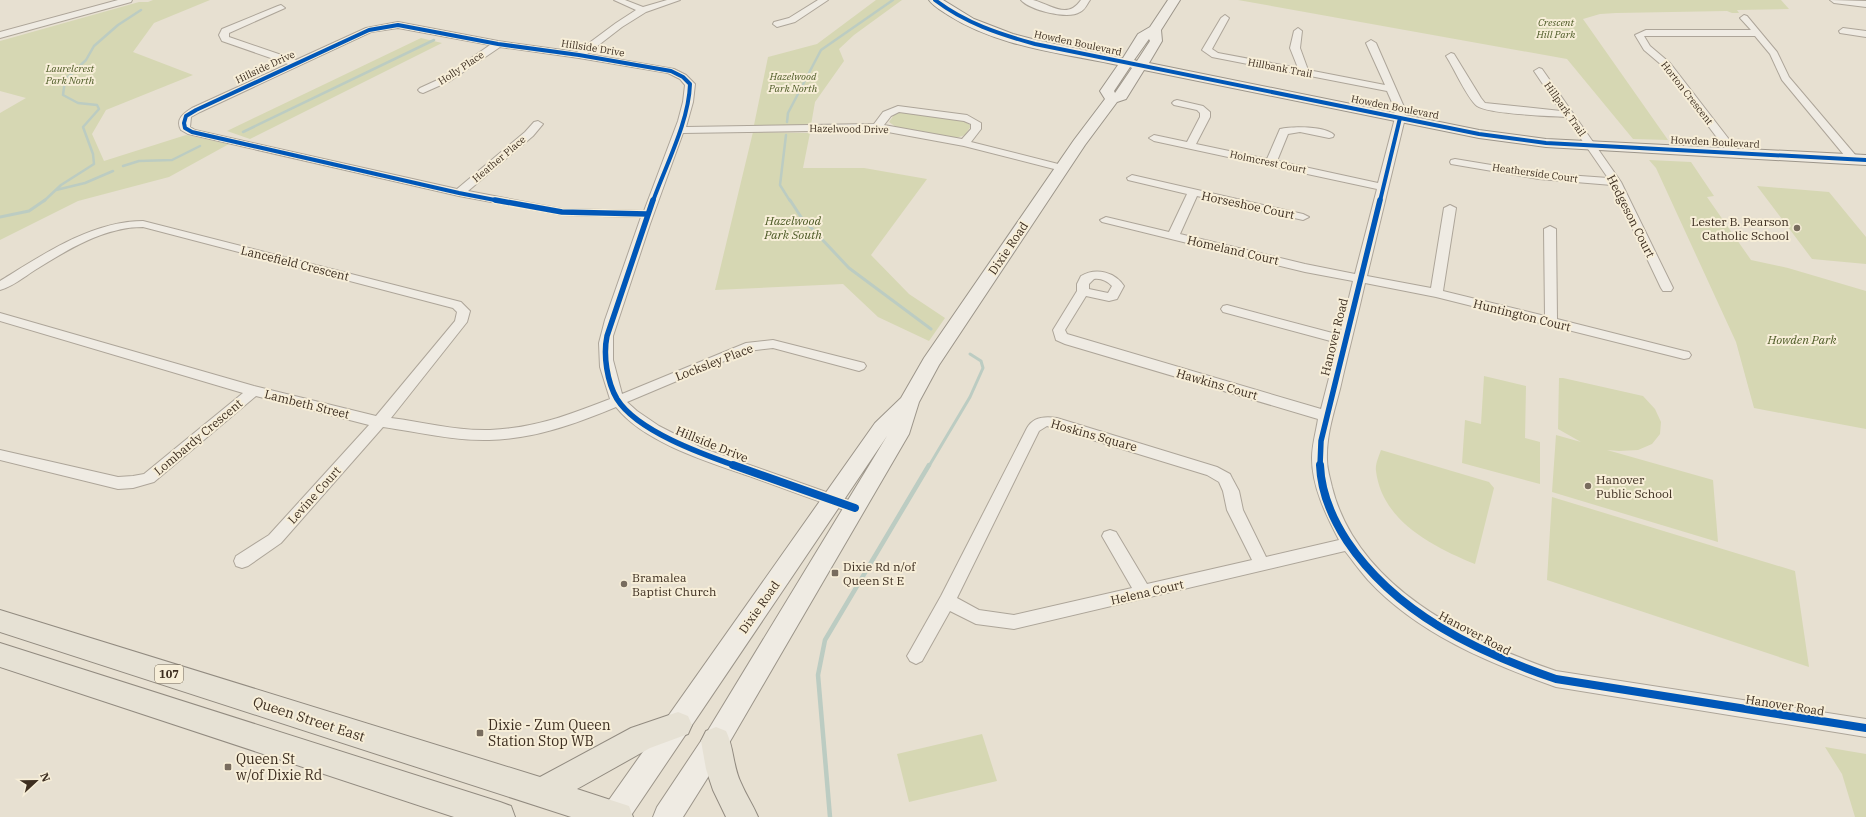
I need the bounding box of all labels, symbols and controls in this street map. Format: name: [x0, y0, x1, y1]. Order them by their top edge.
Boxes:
park label: Crescent Hill Park: [1536, 16, 1576, 41]
street label: Howden Boulevard: [1033, 27, 1123, 59]
street label: Hillside Drive: [560, 37, 626, 59]
street label: Hillside Drive: [233, 48, 297, 86]
street label: Holly Place: [436, 48, 486, 88]
street label: Hillbank Trail: [1247, 55, 1313, 81]
street label: Horton Crescent: [1658, 59, 1716, 128]
park label: Laurelcrest Park North: [45, 62, 95, 87]
park label: Hazelwood Park North: [768, 70, 818, 95]
street label: Hillpark Trail: [1541, 79, 1589, 139]
street label: Howden Boulevard: [1350, 92, 1440, 122]
street label: Hazelwood Drive: [809, 122, 889, 136]
street label: Heather Place: [470, 133, 528, 185]
street label: Howden Boulevard: [1670, 133, 1760, 151]
street label: Holmcrest Court: [1229, 148, 1308, 177]
street label: Heatherside Court: [1491, 161, 1579, 186]
street label: Hedgeson Court: [1604, 172, 1658, 260]
street label: Horseshoe Court: [1200, 188, 1296, 222]
park label: Hazelwood Park South: [763, 213, 822, 242]
place label: Lester B. Pearson Catholic School: [1691, 214, 1789, 243]
street label: Dixie Road: [985, 219, 1031, 277]
marker: Lester B. Pearson Catholic School: [1792, 223, 1802, 233]
street label: Homeland Court: [1186, 232, 1280, 268]
street label: Lancefield Crescent: [239, 242, 351, 284]
street label: Hanover Road: [1317, 296, 1351, 378]
street label: Huntington Court: [1472, 296, 1572, 334]
park label: Howden Park: [1766, 332, 1837, 347]
street label: Locksley Place: [673, 340, 755, 384]
street label: Hawkins Court: [1175, 365, 1259, 403]
street label: Lambeth Street: [263, 386, 351, 422]
street label: Lombardy Crescent: [151, 396, 245, 478]
street label: Hoskins Square: [1049, 416, 1139, 454]
street label: Hillside Drive: [674, 423, 750, 465]
street label: Levine Court: [284, 463, 344, 527]
place label: Hanover Public School: [1596, 472, 1673, 501]
marker: Hanover Public School: [1583, 481, 1593, 491]
place label: Dixie Rd n/of Queen St E: [843, 559, 916, 588]
marker: Dixie Rd n/of Queen St E: [830, 568, 840, 578]
place label: Bramalea Baptist Church: [632, 570, 717, 599]
street label: Helena Court: [1109, 576, 1185, 608]
street label: Dixie Road: [735, 578, 783, 636]
marker: Bramalea Baptist Church: [619, 579, 629, 589]
street label: Hanover Road: [1436, 608, 1514, 658]
road number: 107: [155, 665, 183, 683]
street label: Hanover Road: [1744, 691, 1826, 719]
street label: Queen Street East: [251, 692, 367, 746]
place label: Dixie - Zum Queen Station Stop WB: [488, 716, 611, 750]
marker: Dixie - Zum Queen Station Stop WB: [475, 728, 485, 738]
place label: Queen St w/of Dixie Rd: [236, 750, 323, 784]
north arrow: [16, 761, 56, 801]
marker: Queen St w/of Dixie Rd: [223, 762, 233, 772]
text: N: [37, 771, 54, 784]

